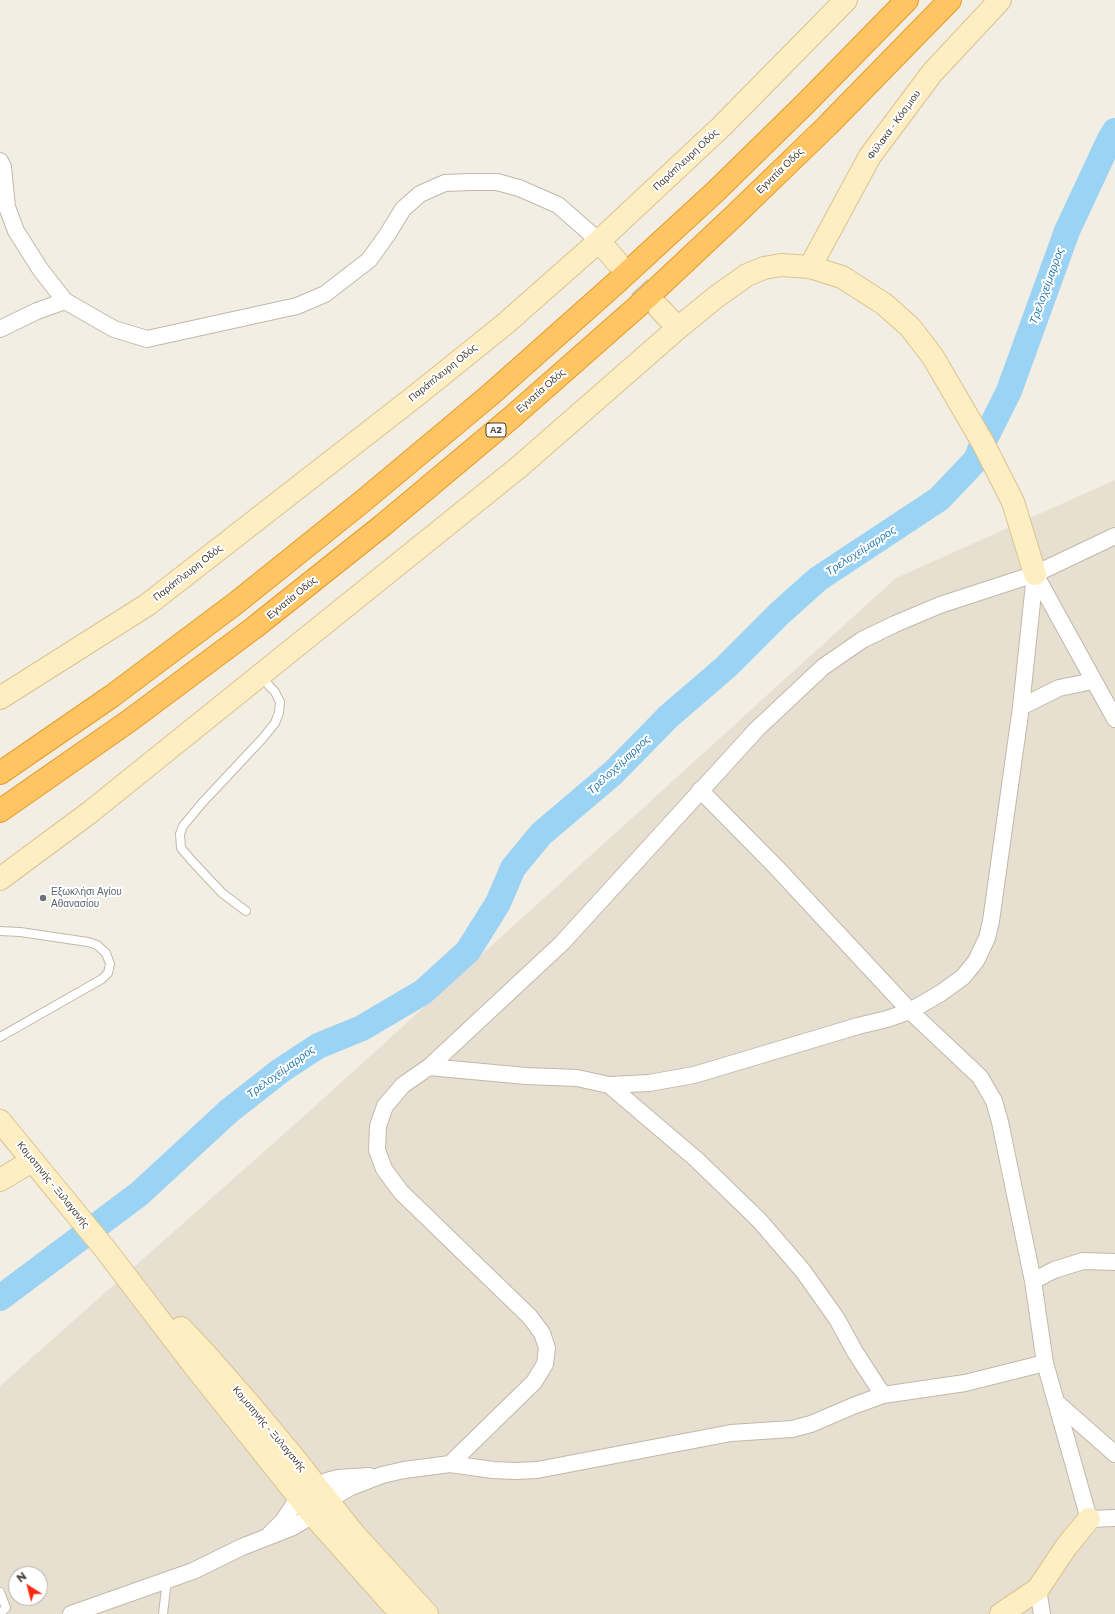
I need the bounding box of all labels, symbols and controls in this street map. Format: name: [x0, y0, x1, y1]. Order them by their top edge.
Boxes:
street label: Φύλακα - Κόσμιου: [865, 88, 923, 162]
street label: Παράπλευρη Οδός: [651, 127, 721, 193]
street label: Εγνατία Οδός: [754, 146, 806, 196]
water label: Τρελοχείμαρρος: [1027, 246, 1067, 326]
street label: Παράπλευρη Οδός: [406, 342, 480, 404]
street label: Εγνατία Οδός: [514, 367, 568, 415]
road number: Α2: [486, 423, 506, 437]
water label: Τρελοχείμαρρος: [823, 523, 899, 579]
street label: Παράπλευρη Οδός: [151, 542, 225, 604]
street label: Εγνατία Οδός: [265, 574, 319, 622]
water label: Τρελοχείμαρρος: [585, 733, 653, 797]
place label: Εξωκλήσι Αγίου Αθανασίου: [51, 886, 122, 910]
marker: Εξωκλήσι Αγίου Αθανασίου: [38, 893, 48, 903]
water label: Τρελοχείμαρρος: [244, 1043, 318, 1101]
street label: Κομοτηνής - Ξυλαγανής: [14, 1139, 92, 1231]
street label: Κομοτηνής - Ξυλαγανής: [230, 1384, 308, 1474]
north arrow: [8, 1566, 48, 1606]
text: N: [14, 1569, 29, 1585]

